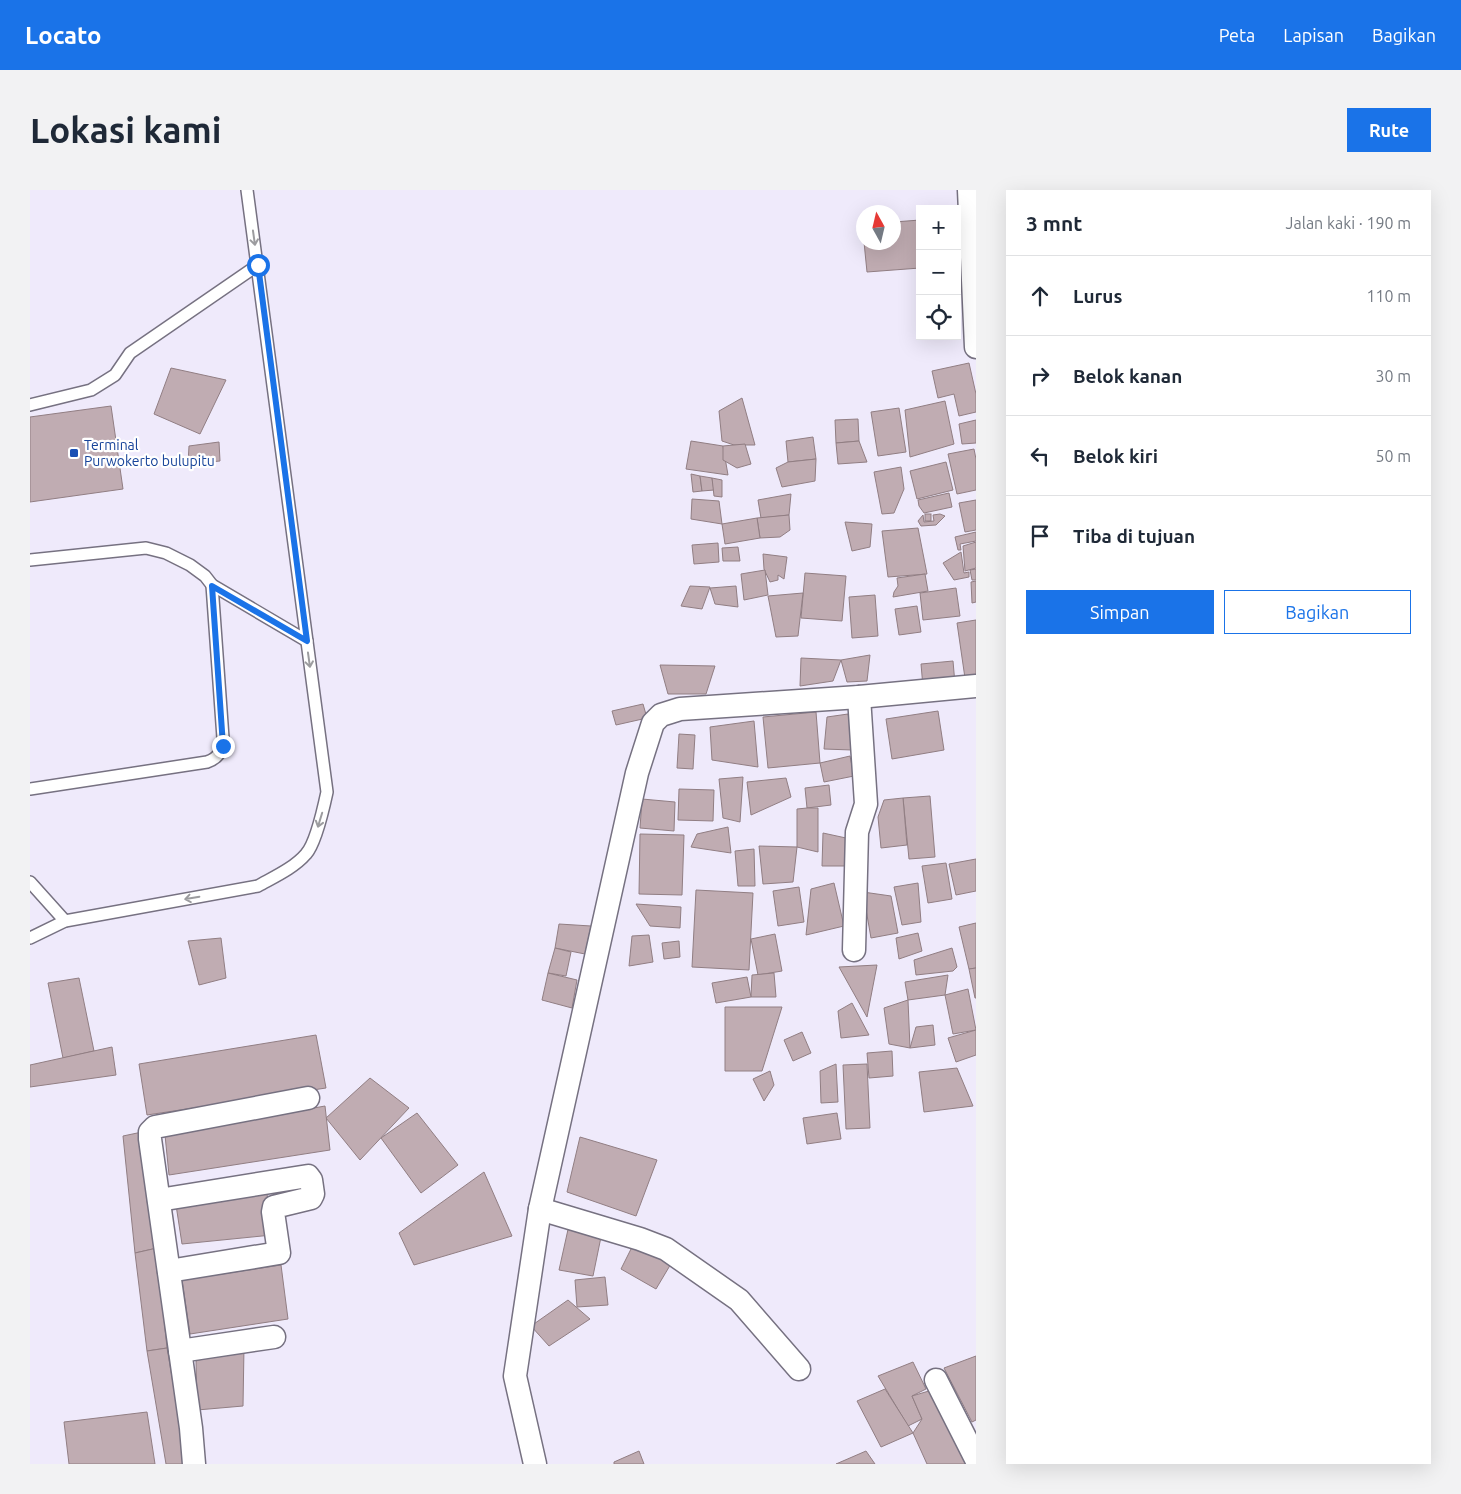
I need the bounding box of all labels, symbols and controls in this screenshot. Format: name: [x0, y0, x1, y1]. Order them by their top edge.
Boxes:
text: Locato: [25, 22, 101, 49]
text: Peta: [1219, 25, 1255, 45]
text: Lapisan: [1283, 25, 1344, 45]
text: Bagikan: [1372, 25, 1436, 45]
button: Rute: [1347, 108, 1431, 152]
text: Lokasi kami: [30, 110, 222, 150]
north arrow: [856, 205, 901, 250]
map controls: [916, 205, 961, 340]
button: +: [916, 205, 961, 250]
text: 3 mnt: [1026, 211, 1082, 235]
text: Jalan kaki · 190 m: [1286, 214, 1411, 232]
one-way arrow: [249, 230, 259, 246]
button: −: [916, 250, 961, 295]
route start: [247, 254, 270, 277]
icon: ahead: [1026, 282, 1054, 310]
text: Lurus: [1073, 285, 1122, 307]
text: 110 m: [1366, 287, 1411, 305]
button: locate: [916, 295, 961, 340]
icon: right: [1026, 362, 1054, 390]
text: Belok kanan: [1073, 365, 1182, 387]
text: 30 m: [1375, 367, 1411, 385]
place label: Terminal Purwokerto bulupitu: [84, 437, 215, 469]
icon: left: [1026, 442, 1054, 470]
text: Belok kiri: [1073, 445, 1158, 467]
marker: Terminal Purwokerto bulupitu: [68, 447, 80, 459]
text: 50 m: [1375, 447, 1411, 465]
icon: arrive: [1026, 522, 1054, 550]
text: Tiba di tujuan: [1073, 525, 1195, 547]
button: Simpan: [1026, 590, 1214, 634]
button: Bagikan: [1224, 590, 1411, 634]
one-way arrow: [304, 651, 314, 667]
route end: [212, 735, 235, 758]
one-way arrow: [315, 812, 325, 828]
one-way arrow: [184, 894, 200, 904]

